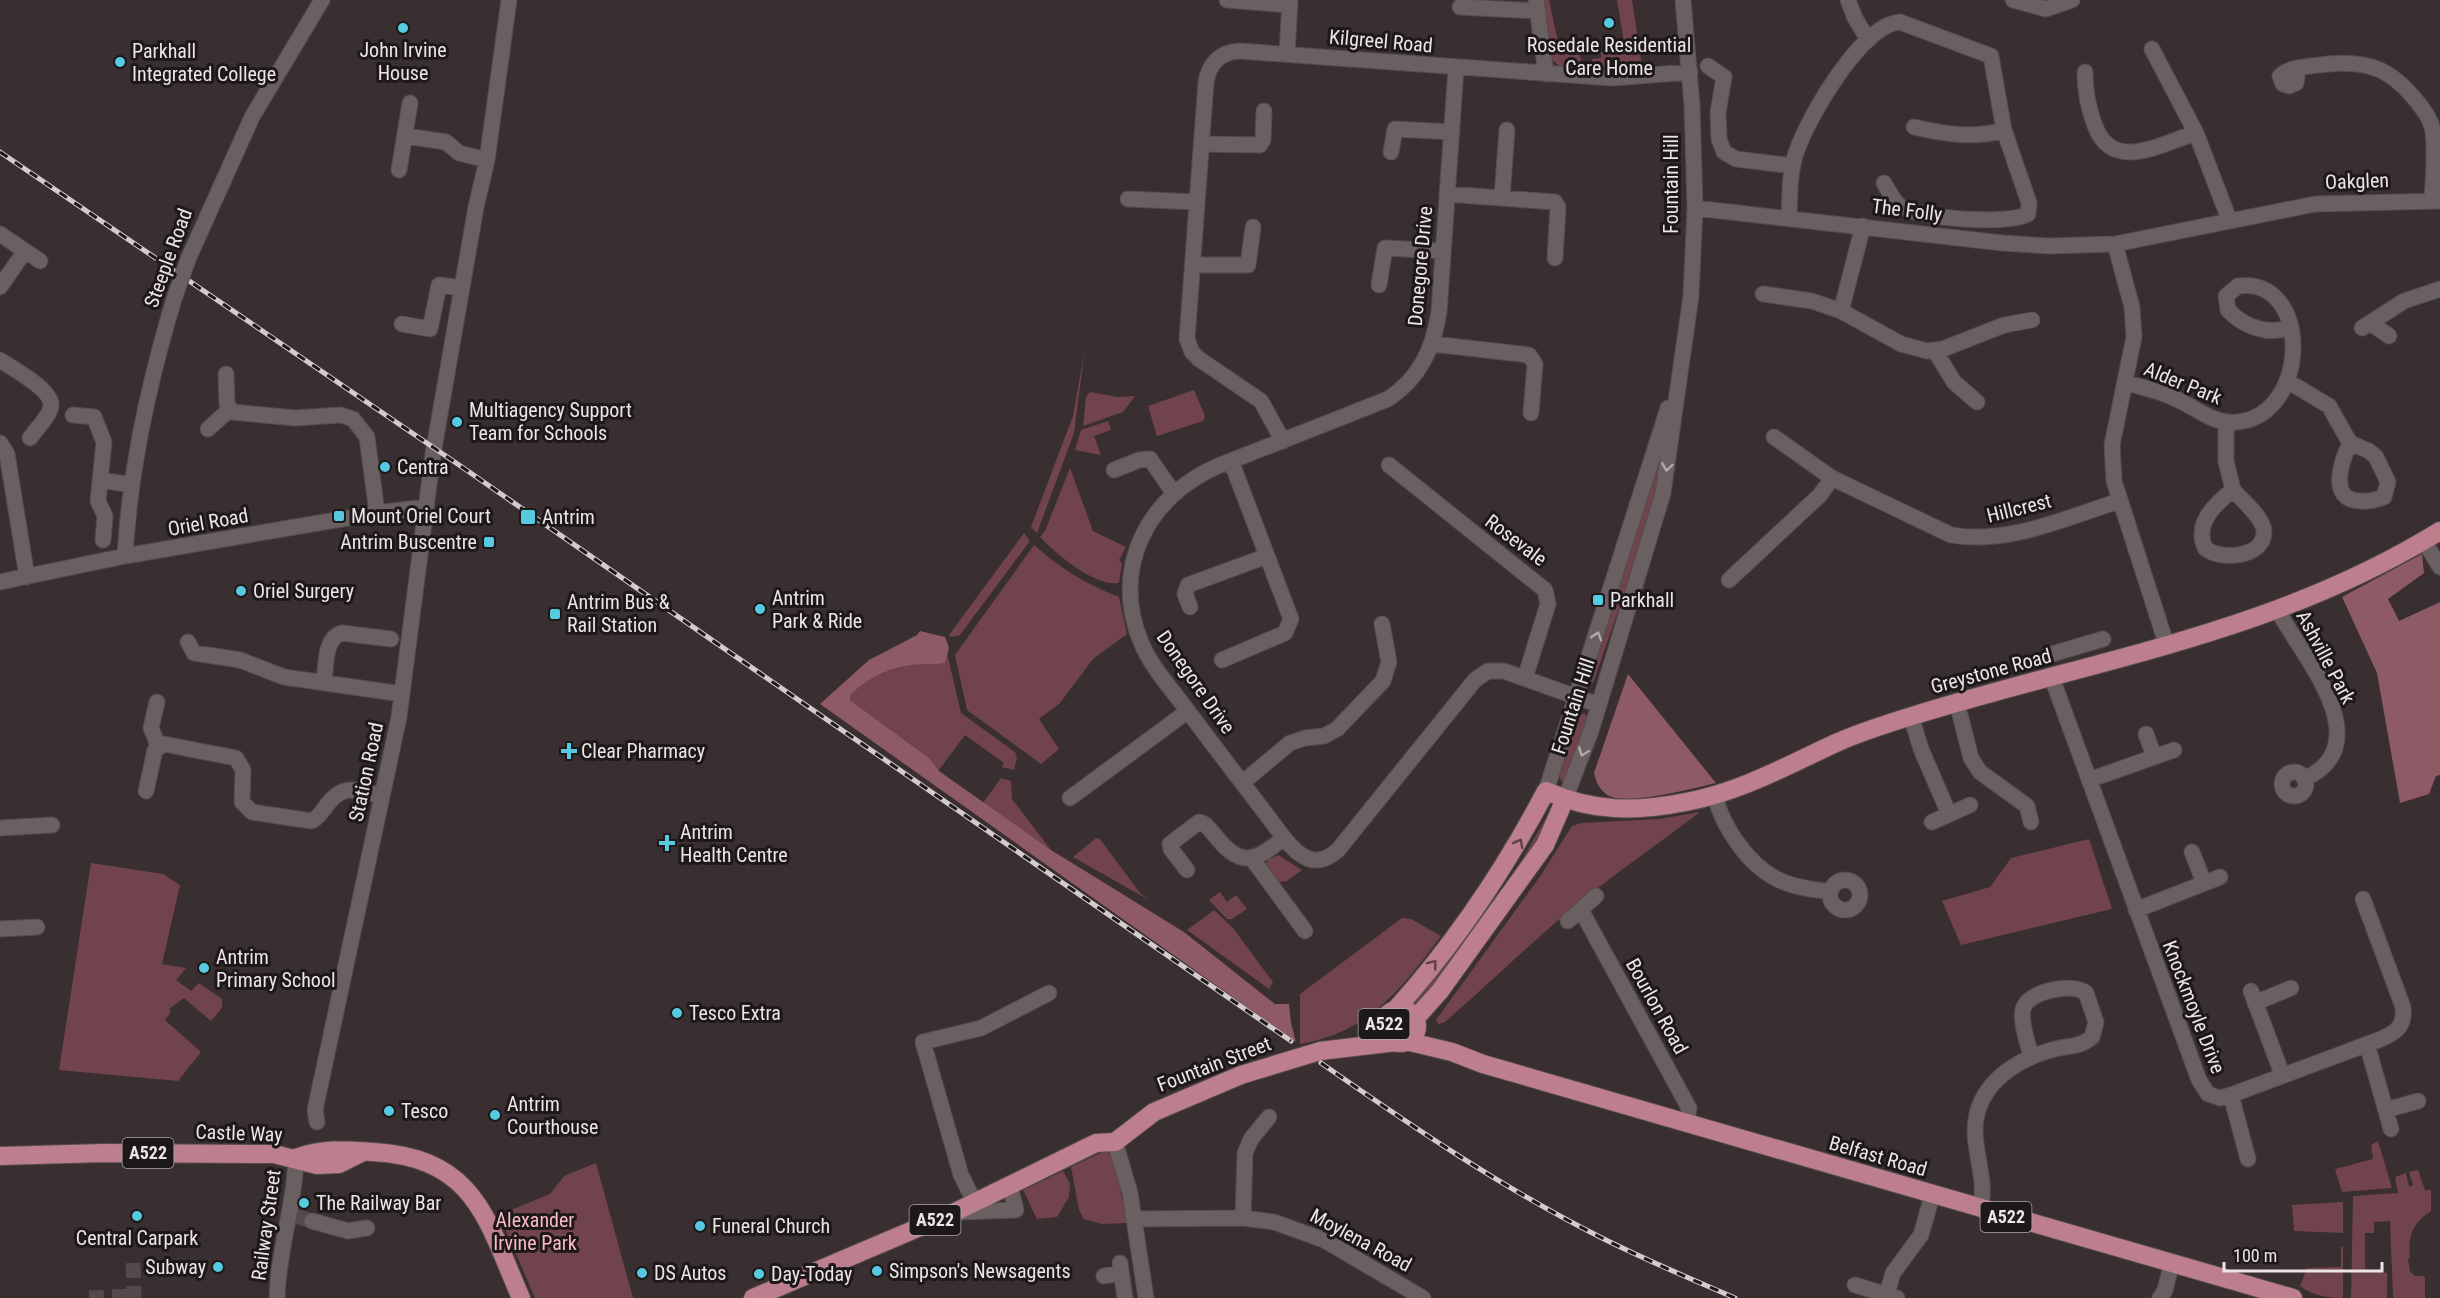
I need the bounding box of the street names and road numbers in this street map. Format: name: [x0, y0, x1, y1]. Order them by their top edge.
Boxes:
street label: Kilgreel Road: [1328, 25, 1434, 57]
street label: Fountain Hill: [1659, 134, 1683, 234]
street label: Oakglen: [2325, 168, 2389, 194]
street label: The Folly: [1870, 194, 1944, 226]
street label: Steeple Road: [139, 205, 197, 311]
street label: Donegore Drive: [1403, 205, 1437, 327]
street label: Alder Park: [2141, 357, 2225, 409]
street label: Hillcrest: [1984, 488, 2054, 528]
street label: Oriel Road: [166, 503, 250, 541]
street label: Rosevale: [1480, 509, 1552, 571]
street label: Ashville Park: [2291, 606, 2361, 708]
street label: Donegore Drive: [1152, 626, 1240, 738]
street label: Greystone Road: [1928, 643, 2054, 699]
street label: Fountain Hill: [1546, 655, 1600, 757]
street label: Station Road: [344, 720, 388, 824]
street label: Knockmoyle Drive: [2158, 937, 2230, 1077]
street label: Bourlon Road: [1621, 954, 1693, 1058]
road number: A522: [1358, 1009, 1410, 1039]
street label: Fountain Street: [1154, 1031, 1274, 1097]
street label: Castle Way: [195, 1119, 283, 1147]
street label: Belfast Road: [1826, 1131, 1930, 1181]
road number: A522: [122, 1138, 174, 1168]
street label: Railway Street: [246, 1168, 286, 1282]
road number: A522: [1980, 1202, 2032, 1232]
street label: Moylena Road: [1306, 1203, 1416, 1277]
road number: A522: [910, 1205, 960, 1235]

